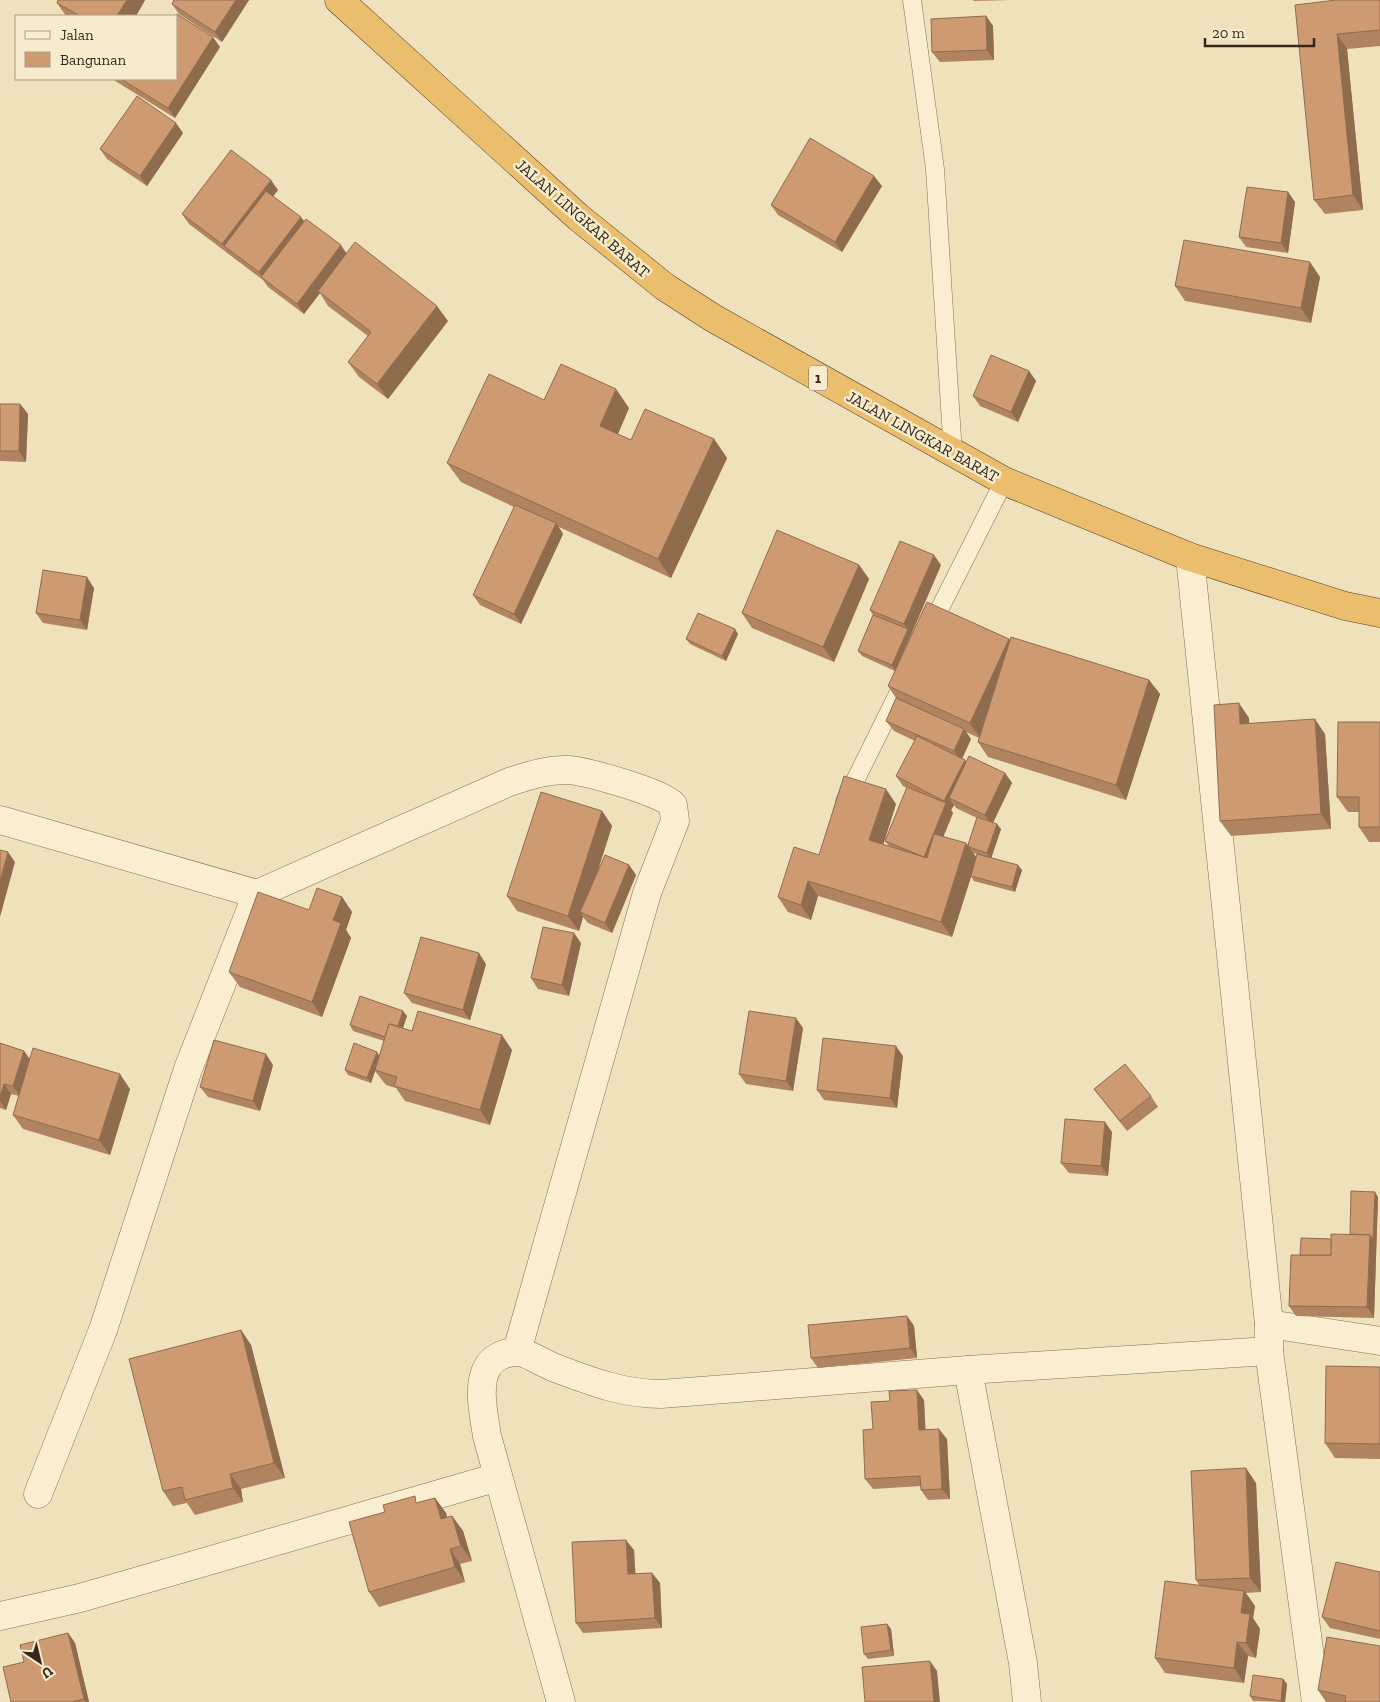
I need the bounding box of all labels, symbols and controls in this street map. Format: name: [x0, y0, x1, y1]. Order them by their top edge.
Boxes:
legend: [15, 15, 178, 80]
scale bar: [1205, 15, 1314, 47]
text: 20 m: [1212, 24, 1245, 42]
text: Jalan: [60, 26, 94, 44]
text: Bangunan: [60, 51, 126, 69]
street label: JALAN LINGKAR BARAT: [512, 155, 654, 282]
road number: 1: [809, 366, 827, 390]
street label: JALAN LINGKAR BARAT: [843, 387, 1002, 486]
north arrow: [15, 1637, 65, 1687]
text: U: [38, 1662, 56, 1682]

